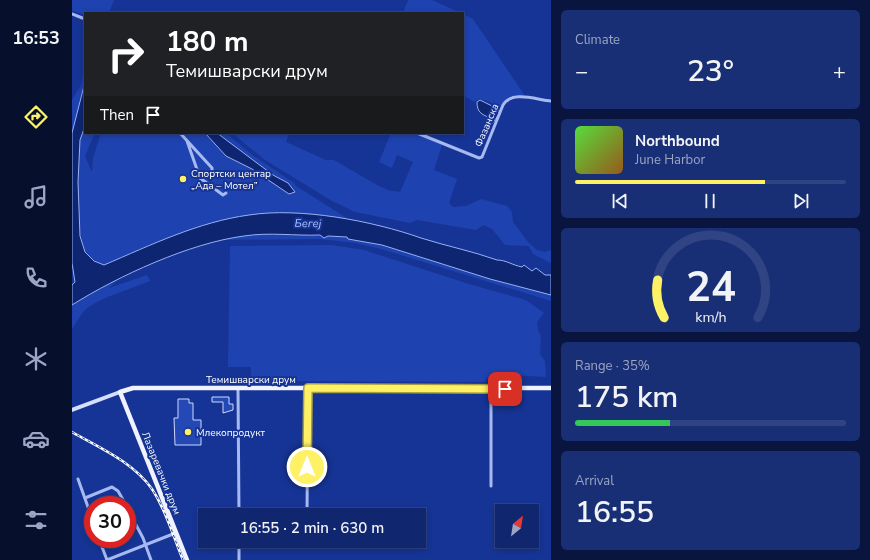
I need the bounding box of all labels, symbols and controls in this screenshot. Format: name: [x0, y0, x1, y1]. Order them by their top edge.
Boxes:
text: 180 m: [166, 23, 249, 61]
text: 16:53: [12, 26, 60, 50]
icon: right: [100, 28, 152, 80]
text: Climate: [575, 31, 620, 49]
text: 23°: [687, 51, 734, 92]
text: −: [575, 57, 588, 87]
text: +: [833, 57, 846, 87]
text: Темишварски друм: [166, 59, 328, 83]
street label: Фазанска: [472, 102, 502, 149]
icon: directions: [22, 103, 50, 131]
icon: arrive: [142, 104, 164, 126]
text: Then: [100, 105, 134, 125]
text: Northbound: [635, 131, 720, 151]
text: June Harbor: [635, 151, 705, 169]
place label: Спортски центар „Ада – Мотел”: [191, 167, 271, 193]
marker: Спортски центар „Ада – Мотел”: [178, 174, 188, 184]
icon: music: [22, 183, 50, 211]
icon: previous: [609, 190, 631, 212]
icon: pause: [699, 190, 721, 212]
icon: next: [790, 190, 812, 212]
water label: Бегеј: [295, 216, 322, 231]
text: 24: [686, 259, 735, 316]
icon: phone: [22, 264, 50, 292]
text: km/h: [695, 308, 726, 327]
icon: climate: [22, 345, 50, 373]
text: Range · 35%: [575, 357, 650, 375]
pin: [488, 372, 522, 406]
street label: Темишварски друм: [206, 373, 296, 387]
text: 175 km: [575, 377, 678, 418]
icon: arrive: [494, 378, 516, 400]
icon: car: [22, 425, 50, 453]
place label: Млекопродукт: [196, 426, 265, 440]
marker: Млекопродукт: [183, 427, 193, 437]
street label: Лазаревачки друм: [138, 430, 184, 517]
position arrow: [286, 446, 328, 488]
text: Arrival: [575, 472, 614, 490]
text: 16:55: [575, 492, 654, 533]
speed limit sign: 30: [84, 496, 136, 548]
north arrow: [495, 504, 539, 548]
map controls: [495, 504, 539, 548]
icon: filters: [22, 506, 50, 534]
text: 16:55 · 2 min · 630 m: [240, 518, 384, 538]

